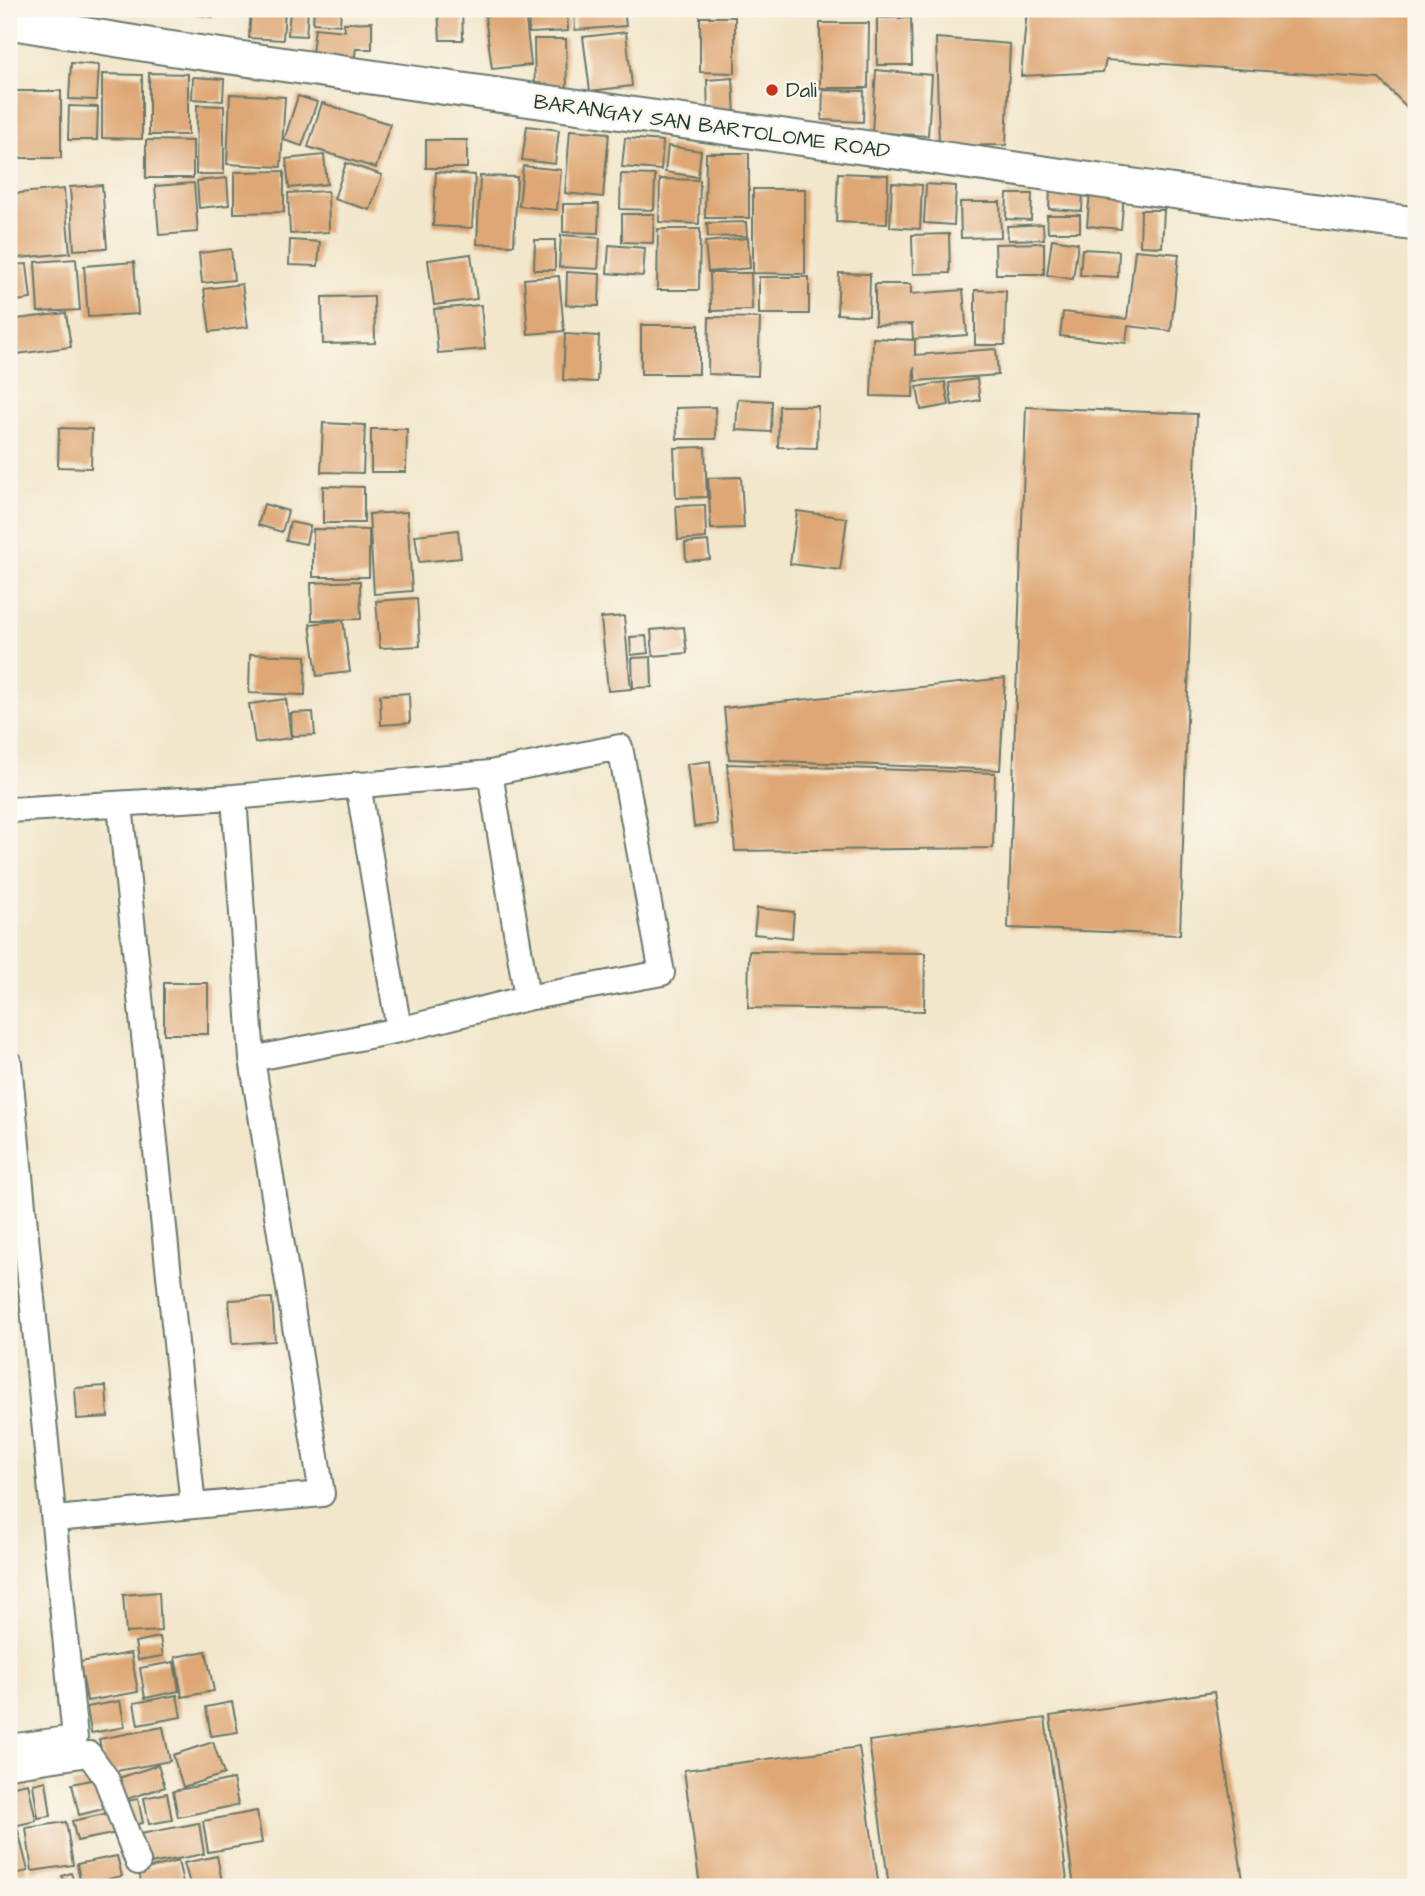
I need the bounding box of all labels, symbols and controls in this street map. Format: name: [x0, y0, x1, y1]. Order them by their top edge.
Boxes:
place label: Dali: [786, 76, 817, 105]
marker: Dali: [764, 82, 780, 98]
street label: BARANGAY SAN BARTOLOME ROAD: [532, 87, 892, 166]

